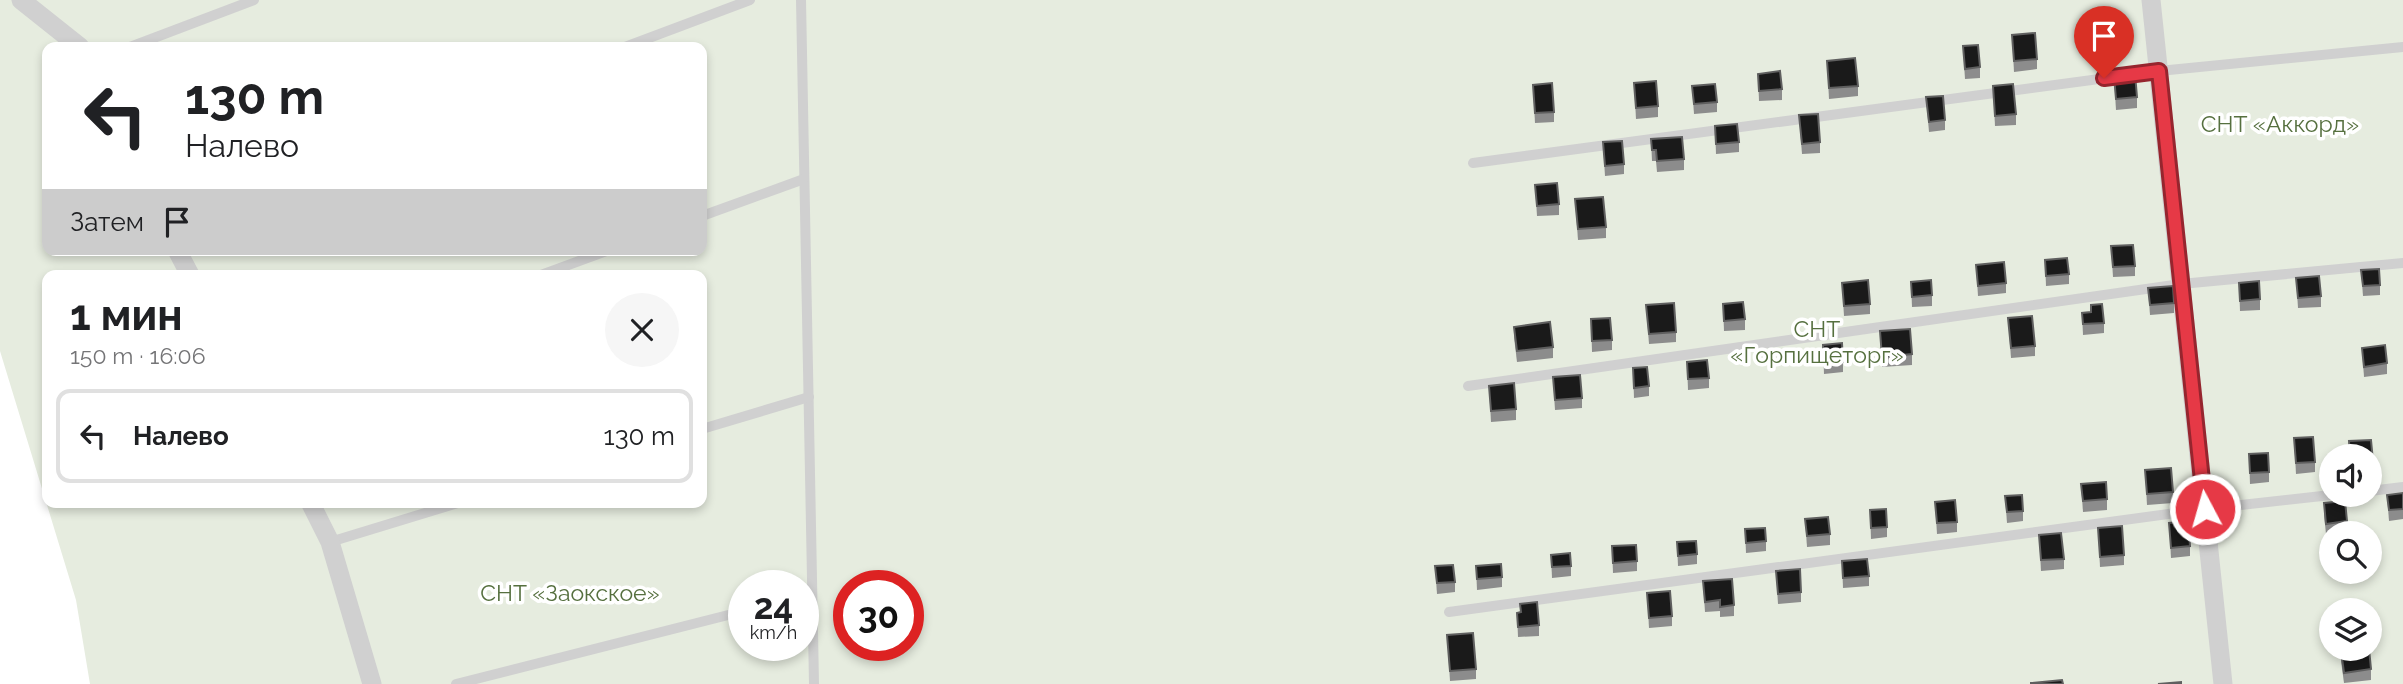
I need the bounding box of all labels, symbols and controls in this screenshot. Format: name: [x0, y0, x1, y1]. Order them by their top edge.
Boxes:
pin: [2074, 6, 2134, 78]
icon: arrive: [2085, 17, 2123, 55]
text: 130 m: [185, 68, 324, 125]
icon: left: [70, 70, 161, 161]
park label: СНТ «Аккорд»: [2201, 110, 2359, 137]
text: Налево: [185, 127, 299, 164]
icon: arrive: [158, 203, 196, 241]
text: Затем: [70, 207, 144, 237]
text: 1 мин: [70, 291, 183, 340]
button: close: [605, 293, 679, 367]
park label: СНТ «Горпищеторг»: [1730, 315, 1904, 368]
text: 150 m · 16:06: [70, 342, 206, 369]
icon: left: [74, 417, 112, 455]
text: Налево: [133, 421, 229, 451]
text: 130 m: [604, 421, 675, 451]
map controls: [2319, 444, 2382, 661]
button: sound: [2319, 444, 2382, 507]
position arrow: [2168, 472, 2242, 546]
button: search: [2319, 521, 2382, 584]
speed limit sign: 30: [833, 570, 924, 661]
park label: СНТ «Заокское»: [480, 579, 660, 606]
text: 24: [754, 586, 793, 627]
button: layers: [2319, 598, 2382, 661]
text: km/h: [750, 622, 797, 643]

